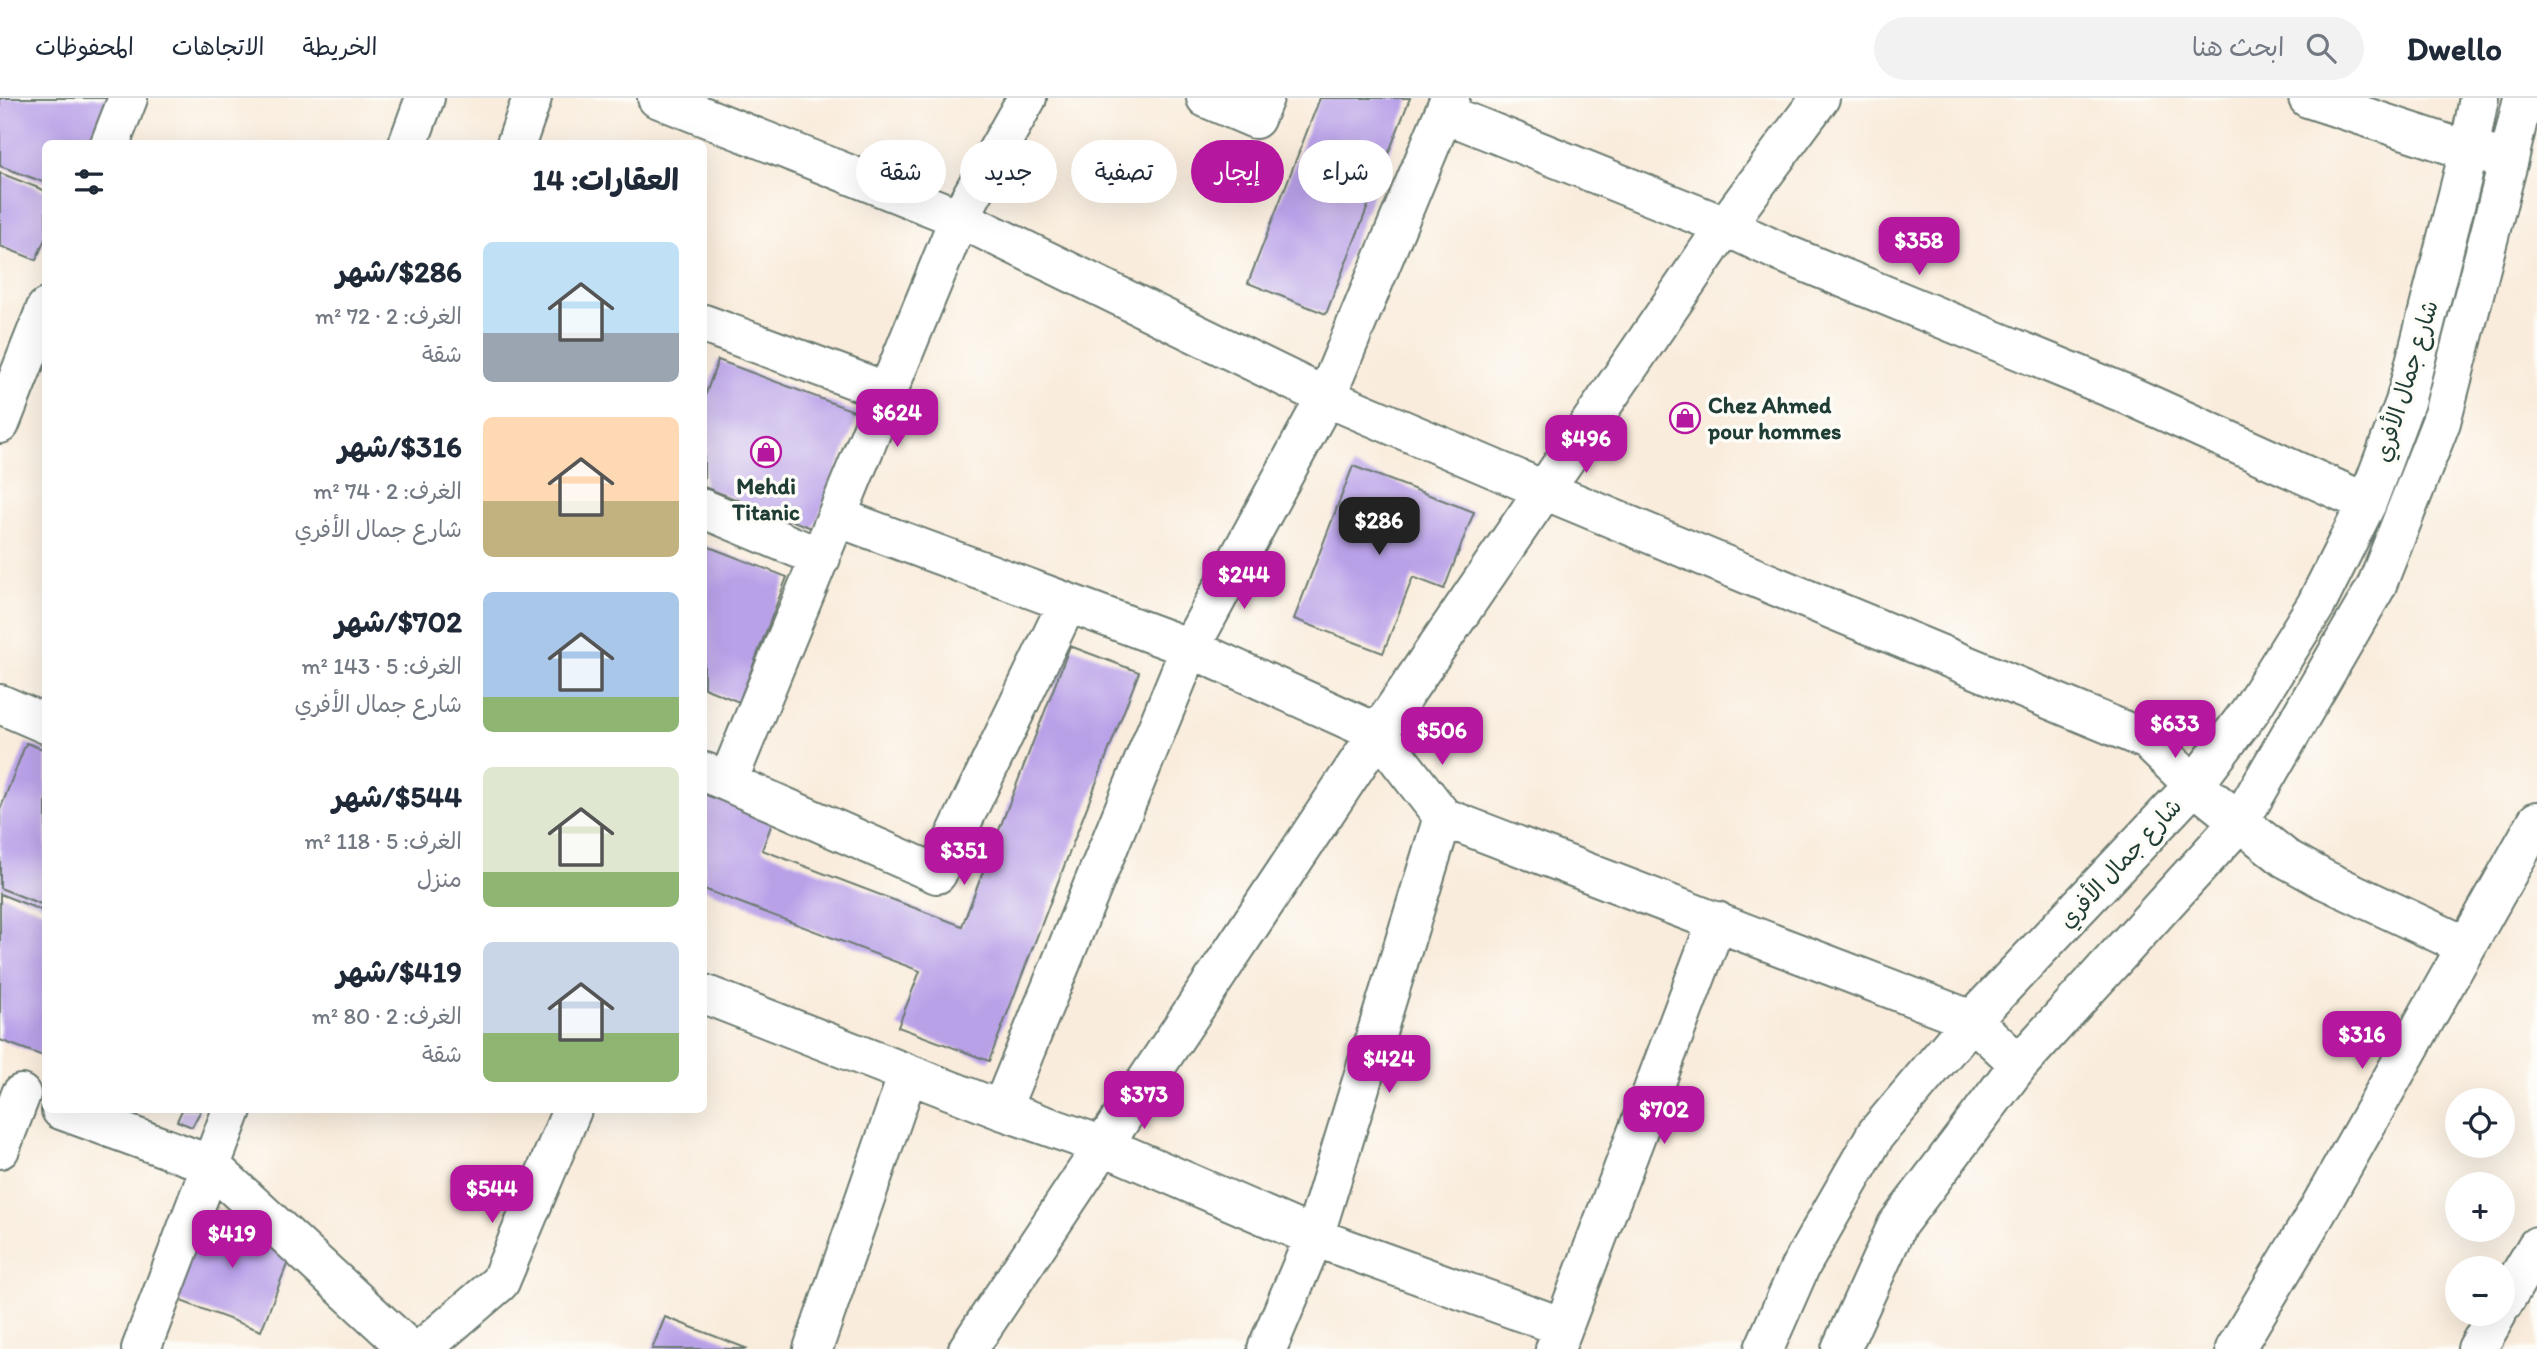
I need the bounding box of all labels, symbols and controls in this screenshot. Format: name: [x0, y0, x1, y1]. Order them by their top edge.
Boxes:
search box: [1874, 17, 2364, 80]
icon: search: [2302, 29, 2340, 67]
text: Dwello: [2406, 29, 2502, 68]
text: ابحث هنا: [2192, 31, 2284, 63]
text: المحفوظات: [35, 32, 134, 61]
text: الاتجاهات: [172, 32, 265, 61]
text: الخريطة: [303, 32, 377, 61]
chip: شقة: [856, 140, 946, 203]
chip: جديد: [960, 140, 1057, 203]
chip: تصفية: [1071, 140, 1177, 203]
chip: إيجار: [1191, 140, 1284, 203]
chip: شراء: [1298, 140, 1393, 203]
text: العقارات: 14: [532, 161, 679, 198]
icon: filters: [70, 163, 108, 201]
pin: $358: [1878, 218, 1960, 277]
text: $358: [1895, 226, 1943, 254]
text: $286/شهر: [336, 253, 462, 290]
icon: home: [539, 270, 623, 354]
street label: شارع جمال الأفري: [2366, 296, 2447, 466]
text: الغرف: 2 · 72 m²: [315, 302, 462, 330]
text: شقة: [422, 340, 462, 368]
pin: $624: [856, 390, 938, 449]
place label: Chez Ahmed pour hommes: [1707, 391, 1841, 445]
text: $624: [872, 398, 922, 426]
shop icon: Chez Ahmed pour hommes: [1668, 401, 1702, 435]
pin: $496: [1545, 416, 1627, 475]
text: $496: [1561, 424, 1611, 452]
text: $316/شهر: [338, 428, 462, 465]
shop icon: Mehdi Titanic: [749, 435, 783, 469]
icon: home: [539, 445, 623, 529]
place label: Mehdi Titanic: [731, 472, 800, 526]
text: الغرف: 2 · 74 m²: [313, 477, 462, 505]
pin: $286: [1338, 498, 1420, 557]
text: $286: [1355, 506, 1403, 534]
text: شارع جمال الأفري: [294, 515, 462, 543]
pin: $244: [1203, 552, 1285, 611]
text: $244: [1218, 560, 1270, 588]
text: $702/شهر: [335, 603, 462, 640]
icon: home: [539, 620, 623, 704]
text: الغرف: 5 · 143 m²: [301, 652, 462, 680]
text: شارع جمال الأفري: [294, 690, 462, 718]
pin: $633: [2134, 700, 2216, 760]
pin: $506: [1401, 708, 1483, 767]
text: $633: [2151, 709, 2199, 737]
text: $506: [1417, 716, 1467, 744]
text: $544/شهر: [332, 778, 462, 815]
street label: شارع جمال الأفري: [2051, 791, 2190, 936]
icon: home: [539, 795, 623, 879]
text: الغرف: 5 · 118 m²: [305, 827, 462, 855]
pin: $351: [923, 828, 1005, 887]
text: $351: [941, 836, 987, 864]
text: منزل: [417, 865, 462, 893]
text: $419/شهر: [337, 953, 462, 990]
icon: home: [539, 970, 623, 1054]
text: الغرف: 2 · 80 m²: [312, 1002, 462, 1030]
pin: $316: [2321, 1012, 2403, 1071]
text: $316: [2338, 1020, 2386, 1048]
pin: $424: [1348, 1035, 1430, 1095]
text: شقة: [422, 1040, 462, 1068]
text: $424: [1363, 1044, 1415, 1072]
pin: $373: [1103, 1072, 1185, 1131]
text: $373: [1120, 1080, 1168, 1108]
pin: $702: [1623, 1086, 1705, 1146]
map controls: [2445, 1088, 2515, 1326]
button: locate: [2445, 1088, 2515, 1158]
text: $702: [1639, 1095, 1689, 1123]
pin: $544: [451, 1166, 533, 1225]
button: +: [2445, 1172, 2515, 1242]
text: $544: [466, 1174, 518, 1202]
pin: $419: [191, 1210, 273, 1270]
text: $419: [208, 1219, 256, 1247]
button: −: [2445, 1256, 2515, 1326]

